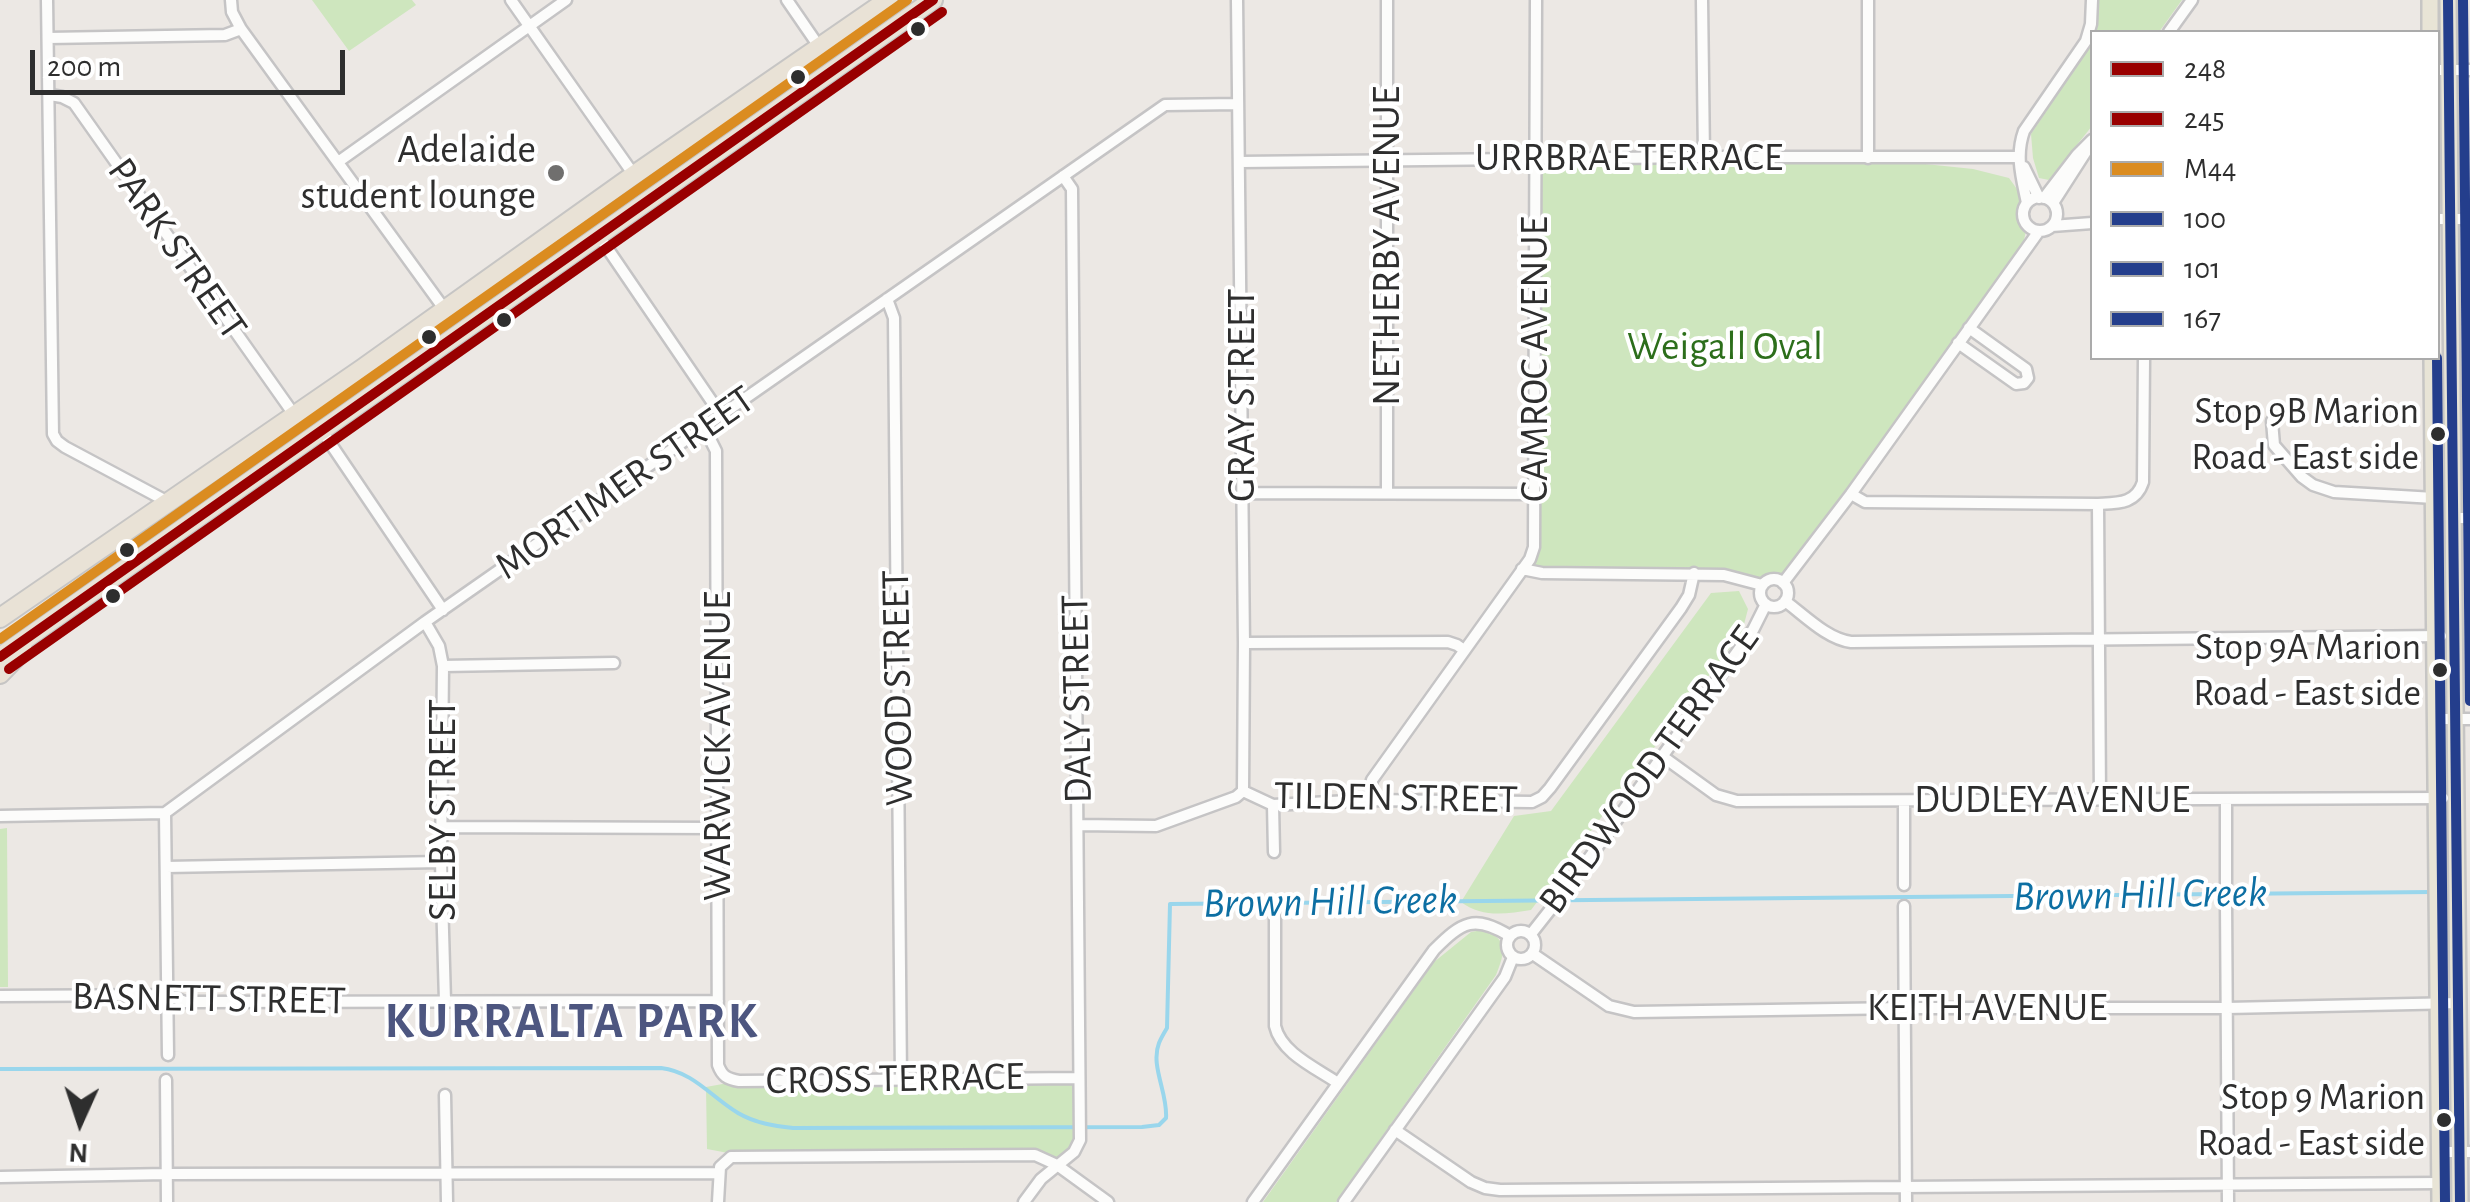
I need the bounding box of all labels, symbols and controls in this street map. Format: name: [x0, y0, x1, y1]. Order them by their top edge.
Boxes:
unlabelled marker: [908, 19, 928, 39]
scale bar: [35, 30, 350, 92]
legend: [2090, 30, 2440, 360]
text: 200 m: [47, 52, 121, 82]
text: 248: [2184, 54, 2226, 84]
unlabelled marker: [788, 67, 808, 87]
street label: NETHERBY AVENUE: [1363, 86, 1411, 406]
text: 245: [2184, 104, 2225, 134]
place label: Adelaide student lounge: [301, 126, 536, 220]
street label: URRBRAE TERRACE: [1475, 134, 1783, 182]
street label: PARK STREET: [97, 149, 257, 349]
text: M44: [2184, 154, 2237, 184]
marker: Adelaide student lounge: [545, 162, 567, 184]
text: 100: [2184, 204, 2226, 234]
street label: CAMROC AVENUE: [1511, 216, 1559, 502]
text: 101: [2184, 254, 2220, 284]
street label: GRAY STREET: [1218, 288, 1266, 502]
text: 167: [2184, 304, 2221, 334]
unlabelled marker: [494, 310, 514, 330]
park label: Weigall Oval: [1627, 323, 1823, 371]
unlabelled marker: [419, 327, 439, 347]
street label: MORTIMER STREET: [486, 376, 764, 590]
place label: Stop 9B Marion Road - East side: [2191, 389, 2419, 478]
marker: Stop 9B Marion Road - East side: [2428, 424, 2448, 444]
unlabelled marker: [117, 540, 137, 560]
street label: WOOD STREET: [872, 569, 924, 807]
unlabelled marker: [103, 586, 123, 606]
street label: WARWICK AVENUE: [694, 591, 742, 901]
street label: DALY STREET: [1051, 594, 1103, 804]
street label: BIRDWOOD TERRACE: [1529, 617, 1769, 923]
place label: Stop 9A Marion Road - East side: [2193, 625, 2421, 714]
marker: Stop 9A Marion Road - East side: [2430, 660, 2450, 680]
street label: SELBY STREET: [419, 699, 467, 921]
street label: TILDEN STREET: [1273, 772, 1519, 824]
street label: DUDLEY AVENUE: [1914, 776, 2190, 824]
water label: Brown Hill Creek: [2012, 868, 2268, 922]
water label: Brown Hill Creek: [1202, 875, 1458, 929]
street label: BASNETT STREET: [72, 973, 346, 1025]
street label: KEITH AVENUE: [1867, 984, 2107, 1032]
district label: KURRALTA PARK: [385, 992, 759, 1052]
street label: CROSS TERRACE: [765, 1053, 1025, 1105]
north arrow: [30, 1072, 130, 1172]
place label: Stop 9 Marion Road - East side: [2197, 1075, 2425, 1164]
marker: Stop 9 Marion Road - East side: [2434, 1110, 2454, 1130]
text: N: [68, 1137, 89, 1166]

